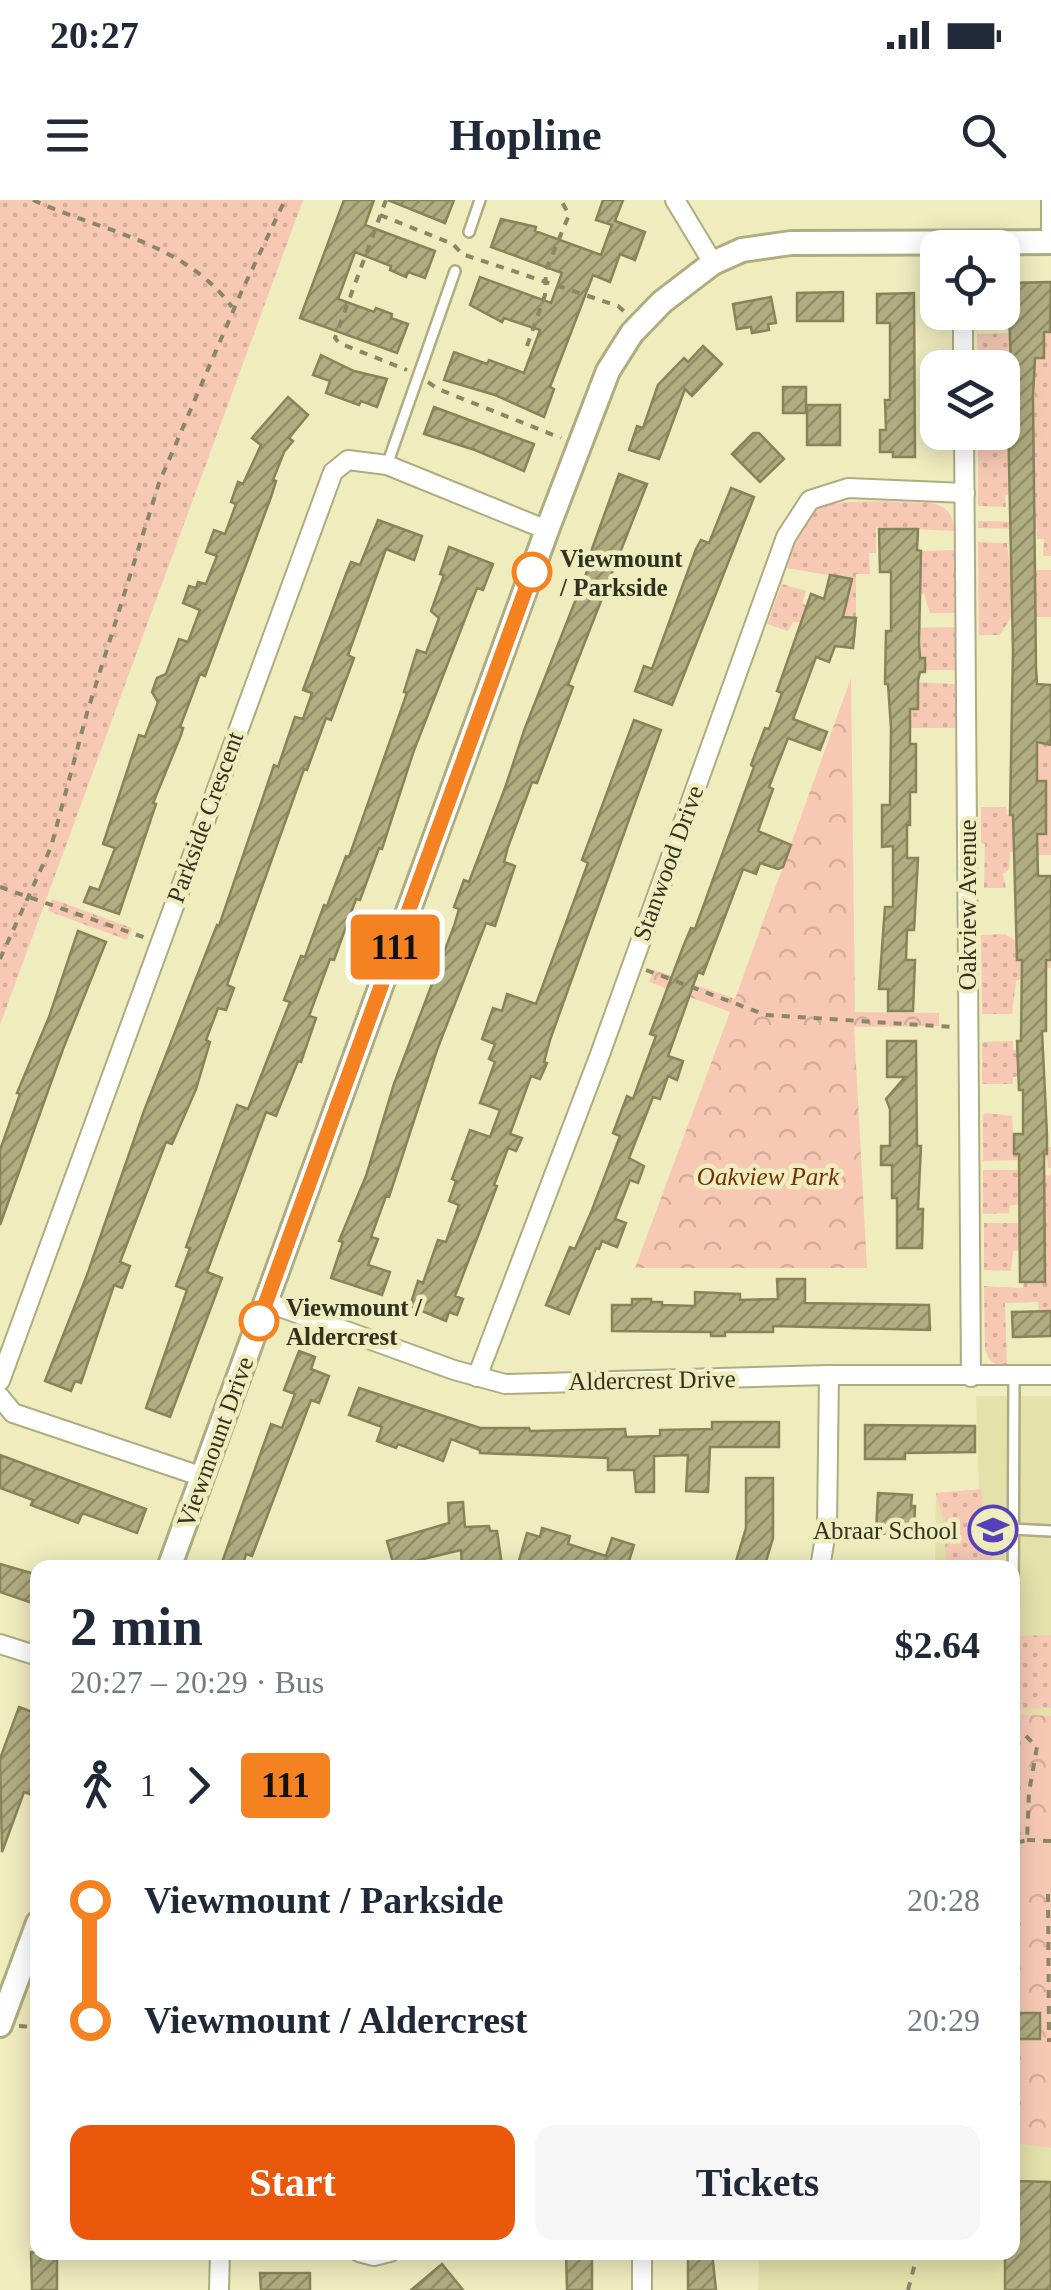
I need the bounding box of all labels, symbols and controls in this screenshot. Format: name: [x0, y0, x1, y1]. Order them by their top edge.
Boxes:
text: 20:27: [50, 14, 139, 56]
icon: menu: [40, 108, 95, 163]
icon: search: [956, 108, 1011, 163]
text: Hopline: [449, 110, 602, 160]
map controls: [920, 230, 1020, 450]
button: locate: [920, 230, 1020, 330]
button: layers: [920, 350, 1020, 450]
place label: Viewmount / Parkside: [559, 545, 683, 601]
marker: Viewmount / Parkside: [513, 553, 551, 591]
street label: Parkside Crescent: [162, 728, 248, 906]
street label: Stanwood Drive: [627, 782, 709, 944]
street label: Oakview Avenue: [954, 819, 981, 991]
line badge: 111: [338, 914, 452, 980]
text: 111: [371, 928, 419, 967]
park label: Oakview Park: [697, 1163, 840, 1190]
place label: Viewmount / Aldercrest: [286, 1294, 423, 1350]
marker: Viewmount / Aldercrest: [240, 1302, 278, 1340]
street label: Viewmount Drive: [172, 1353, 258, 1531]
street label: Aldercrest Drive: [568, 1365, 736, 1395]
school or university icon: Abraar School: [967, 1504, 1019, 1556]
place label: Abraar School: [813, 1517, 958, 1544]
text: 2 min: [70, 1596, 203, 1657]
text: $2.64: [895, 1624, 980, 1666]
text: 20:27 – 20:29 · Bus: [70, 1664, 324, 1700]
icon: walk: [70, 1758, 125, 1813]
icon: forward: [171, 1758, 226, 1813]
text: 111: [261, 1766, 310, 1805]
text: 1: [140, 1767, 156, 1803]
text: Viewmount / Parkside: [144, 1879, 504, 1921]
text: 20:28: [907, 1882, 980, 1918]
text: Viewmount / Aldercrest: [144, 1999, 527, 2041]
text: 20:29: [907, 2002, 980, 2038]
button: Start: [70, 2125, 515, 2240]
button: Tickets: [535, 2125, 980, 2240]

